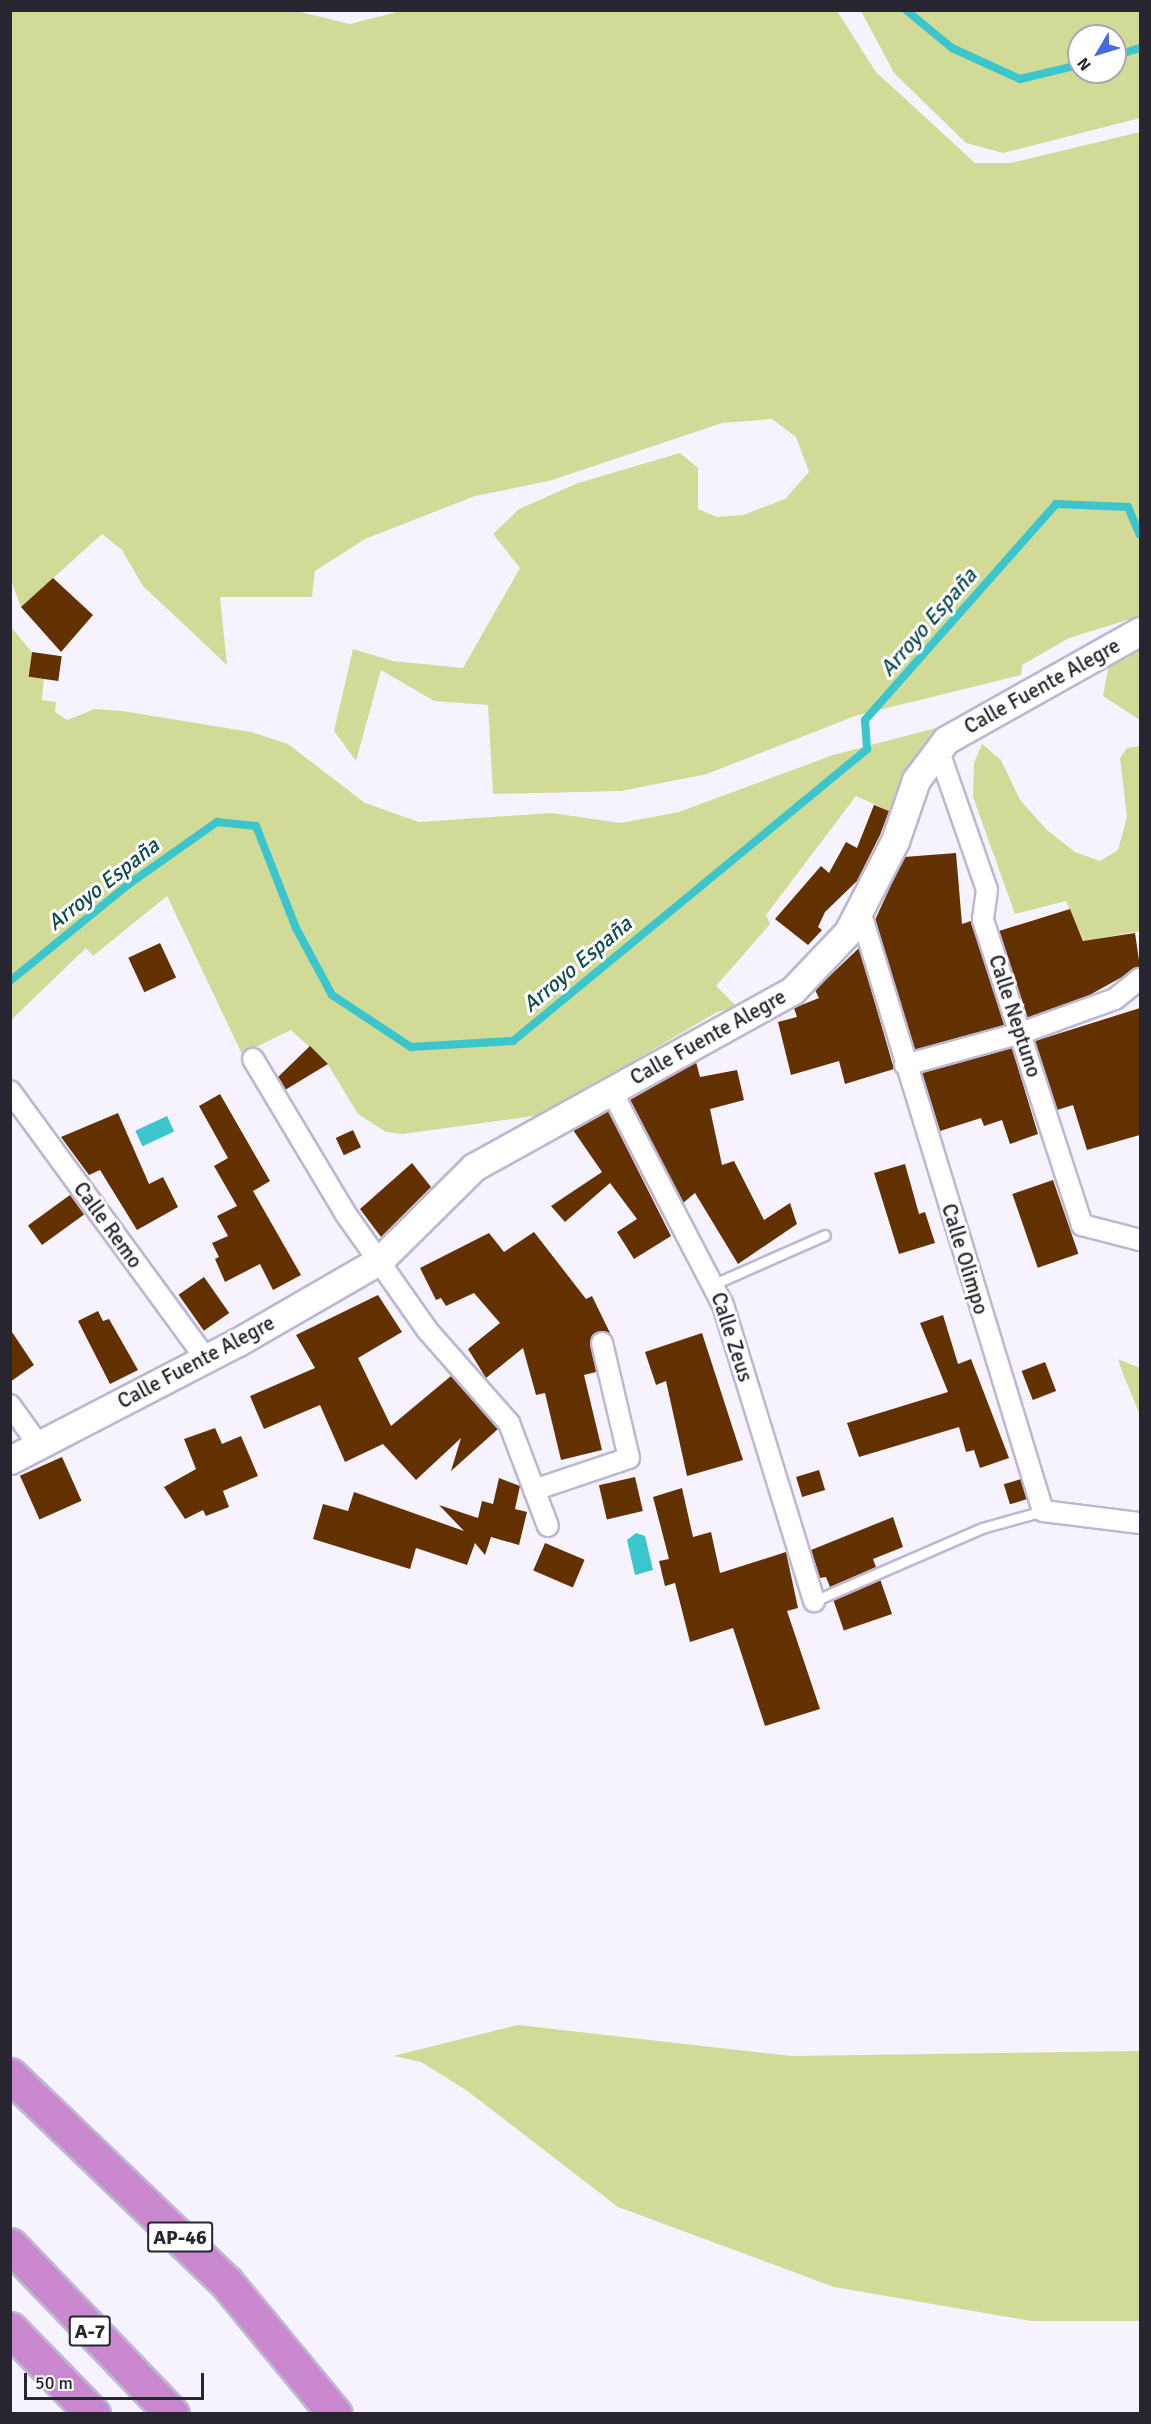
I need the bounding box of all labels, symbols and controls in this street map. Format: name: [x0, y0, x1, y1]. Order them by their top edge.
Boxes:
north arrow: [1067, 24, 1127, 84]
text: N: [1073, 53, 1096, 74]
water label: Arroyo España: [874, 563, 982, 681]
street label: Calle Fuente Alegre: [960, 633, 1124, 739]
water label: Arroyo España: [42, 832, 164, 936]
water label: Arroyo España: [517, 911, 637, 1017]
street label: Calle Neptuno: [983, 952, 1047, 1080]
street label: Calle Fuente Alegre: [626, 984, 790, 1090]
street label: Calle Remo: [68, 1177, 148, 1273]
street label: Calle Olimpo: [936, 1201, 994, 1317]
street label: Calle Zeus: [706, 1289, 758, 1385]
street label: Calle Fuente Alegre: [113, 1310, 279, 1414]
road number: AP-46: [147, 2220, 213, 2254]
road number: A-7: [68, 2314, 112, 2348]
scale bar: [27, 2361, 207, 2399]
text: 50 m: [35, 2372, 73, 2394]

